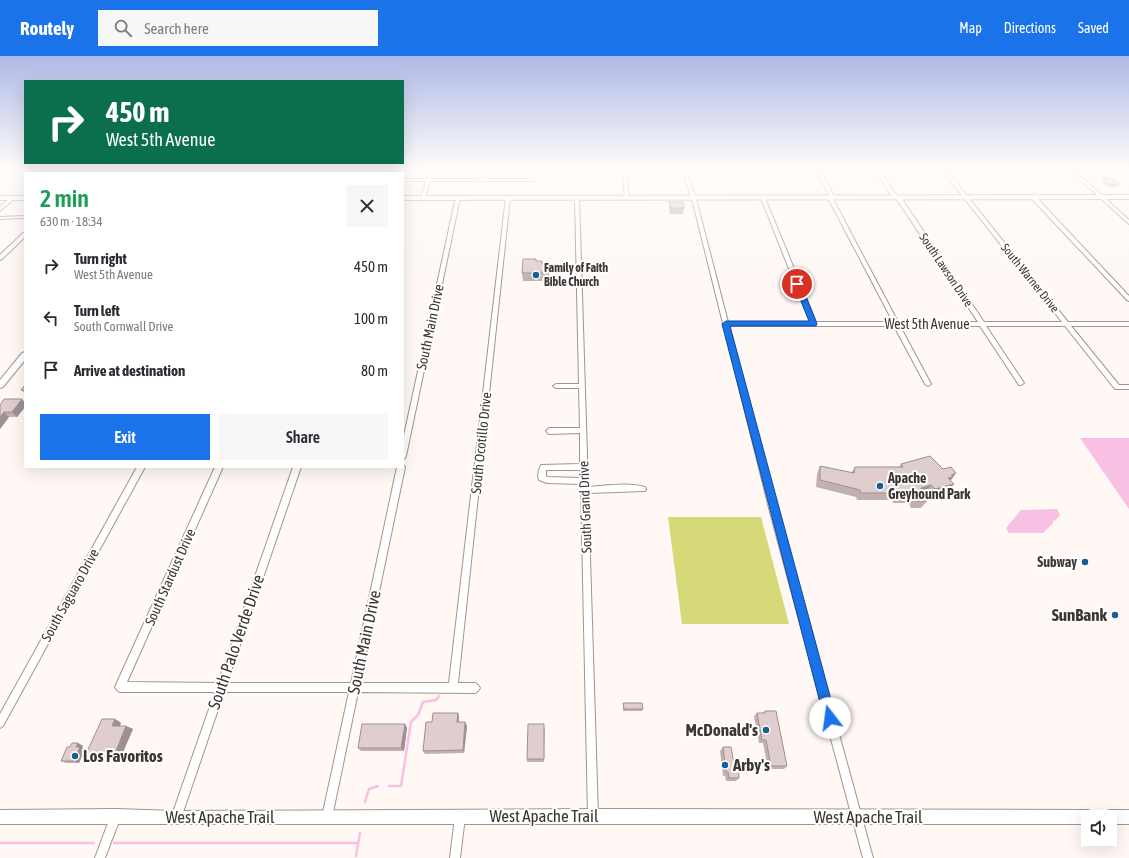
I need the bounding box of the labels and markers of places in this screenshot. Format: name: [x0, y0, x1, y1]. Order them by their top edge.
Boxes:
place label: Family of Faith Bible Church: [544, 261, 608, 289]
pin: [780, 267, 814, 301]
marker: Family of Faith Bible Church: [531, 270, 541, 280]
place label: Apache Greyhound Park: [887, 470, 971, 502]
marker: Apache Greyhound Park: [875, 481, 885, 491]
place label: Subway: [1037, 554, 1077, 570]
marker: Subway: [1080, 557, 1090, 567]
place label: SunBank: [1052, 605, 1108, 625]
marker: SunBank: [1110, 610, 1120, 620]
place label: McDonald's: [685, 720, 758, 740]
marker: McDonald's: [761, 725, 771, 735]
place label: Los Favoritos: [83, 746, 163, 766]
marker: Los Favoritos: [70, 751, 80, 761]
place label: Arby's: [732, 755, 770, 775]
marker: Arby's: [720, 760, 730, 770]

